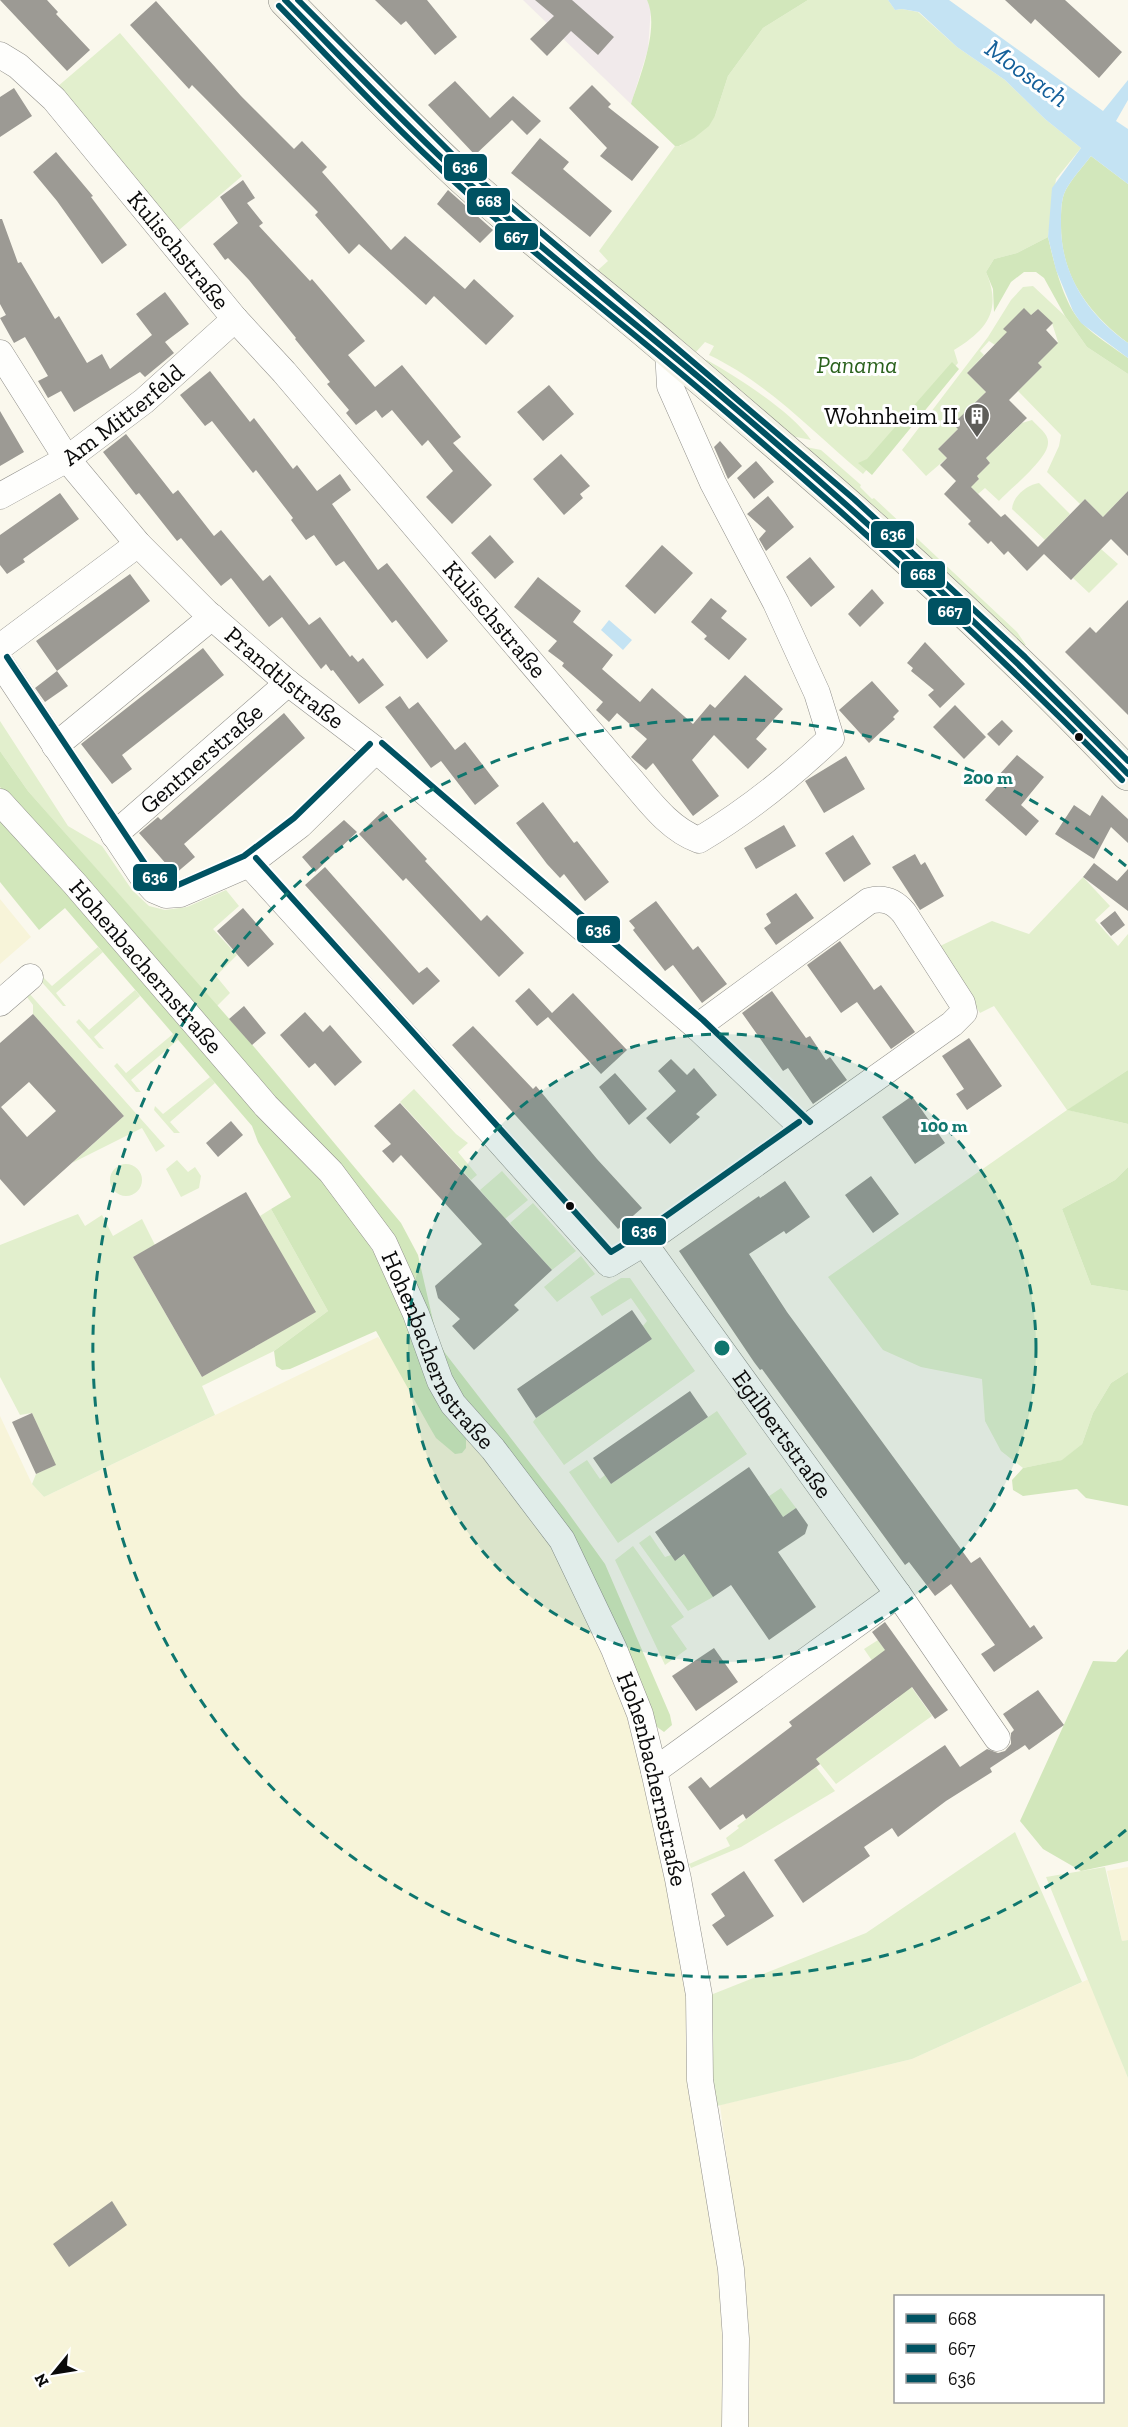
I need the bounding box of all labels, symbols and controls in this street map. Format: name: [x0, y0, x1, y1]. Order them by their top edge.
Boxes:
water label: Moosach: [979, 32, 1075, 114]
line badge: 636: [443, 153, 488, 182]
text: 636: [452, 158, 478, 177]
street label: Kulischstraße: [122, 185, 236, 315]
line badge: 668: [466, 187, 511, 216]
text: 668: [476, 192, 502, 211]
line badge: 667: [494, 222, 539, 251]
text: 667: [503, 228, 529, 247]
park label: Panama: [817, 350, 897, 379]
street label: Am Mitterfeld: [56, 357, 190, 471]
place label: Wohnheim II: [824, 401, 958, 430]
building icon: Wohnheim II: [962, 401, 992, 439]
line badge: 636: [870, 520, 915, 549]
text: 636: [880, 525, 906, 544]
street label: Kulischstraße: [437, 555, 553, 684]
line badge: 668: [900, 560, 946, 589]
text: 668: [910, 565, 936, 584]
line badge: 667: [927, 597, 972, 626]
text: 667: [937, 602, 963, 621]
street label: Prandtlstraße: [219, 620, 350, 735]
street label: Gentnerstraße: [134, 697, 268, 820]
unlabelled marker: [1073, 731, 1085, 743]
text: 200 m: [963, 767, 1013, 789]
line badge: 636: [132, 863, 178, 892]
text: 636: [142, 868, 168, 887]
street label: Hohenbachernstraße: [63, 873, 229, 1059]
line badge: 636: [576, 915, 621, 944]
text: 636: [585, 921, 611, 940]
text: 100 m: [920, 1115, 968, 1137]
unlabelled marker: [564, 1200, 576, 1212]
line badge: 636: [621, 1217, 667, 1246]
text: 636: [631, 1222, 657, 1241]
street label: Hohenbachernstraße: [376, 1246, 501, 1455]
centre of rings: [712, 1338, 732, 1358]
street label: Egilbertstraße: [727, 1364, 839, 1504]
street label: Hohenbachernstraße: [611, 1667, 694, 1888]
legend: [894, 2295, 1104, 2403]
text: 668: [948, 2308, 977, 2330]
text: 667: [948, 2338, 976, 2360]
north arrow: [24, 2343, 84, 2403]
text: 636: [948, 2368, 976, 2390]
text: N: [30, 2370, 53, 2390]

